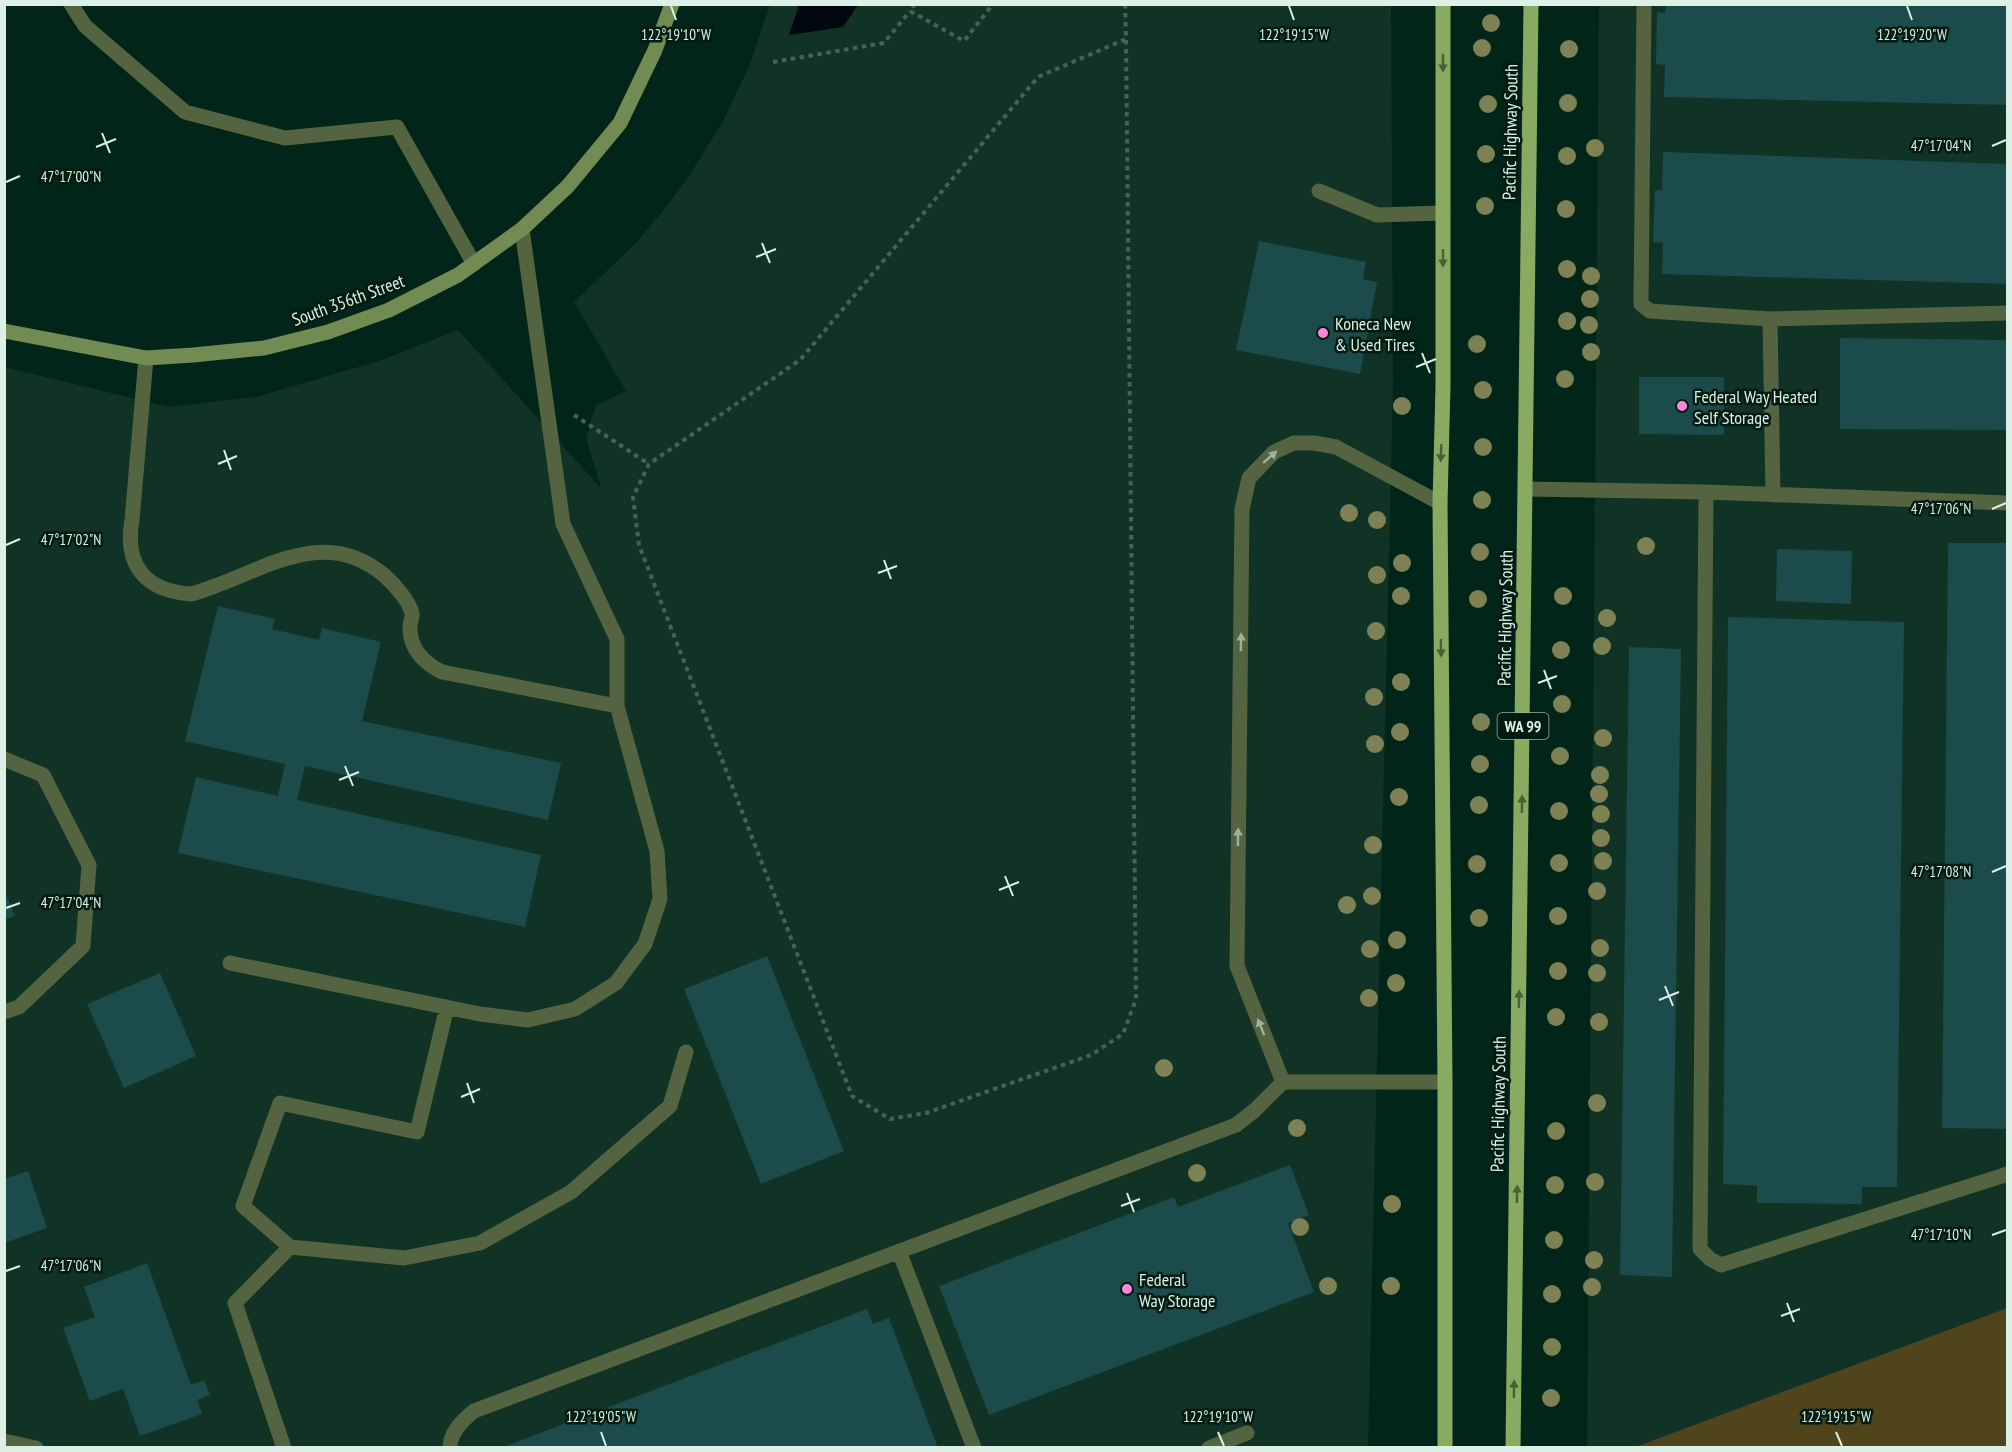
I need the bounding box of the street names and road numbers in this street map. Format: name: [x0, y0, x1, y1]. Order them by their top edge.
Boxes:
street label: Pacific Highway South: [1497, 64, 1523, 200]
street label: South 356th Street: [289, 269, 408, 331]
street label: Pacific Highway South: [1492, 550, 1518, 686]
road number: WA 99: [1498, 713, 1549, 739]
street label: Pacific Highway South: [1485, 1036, 1511, 1172]

